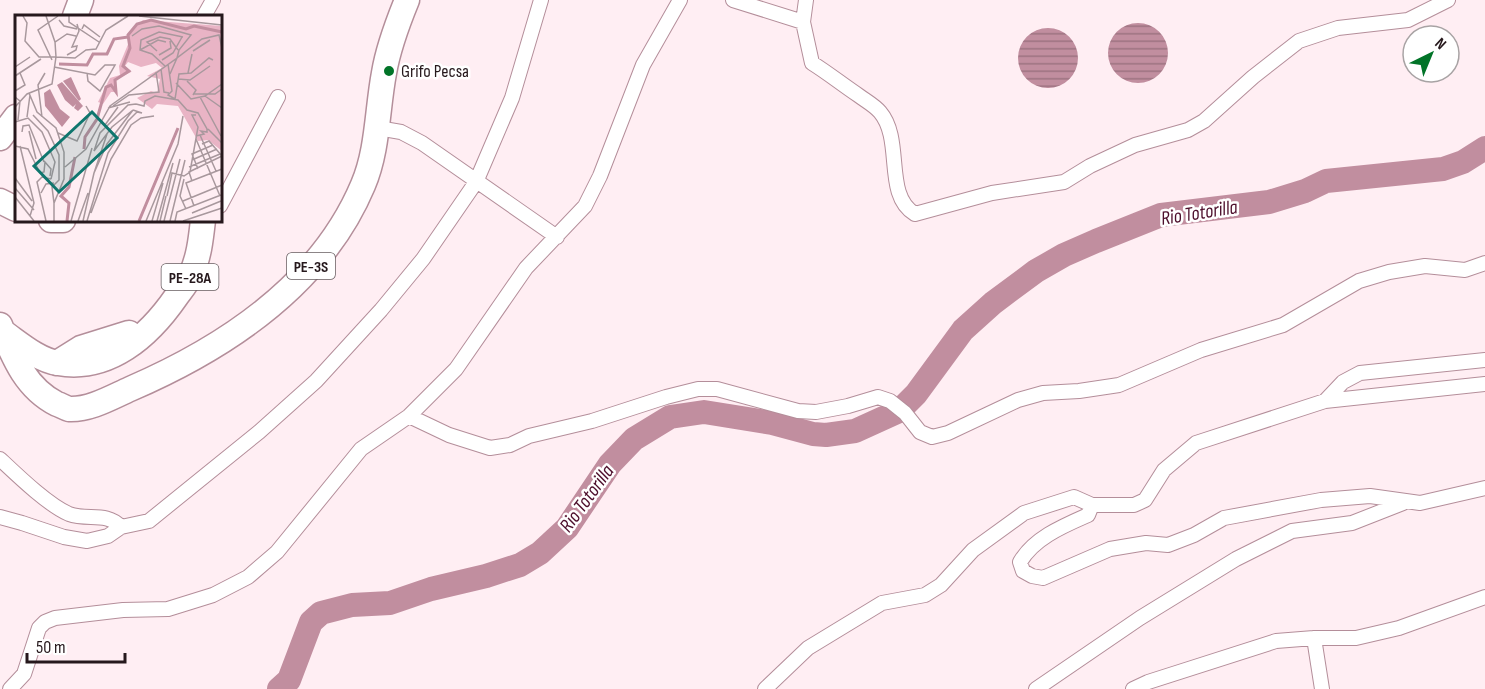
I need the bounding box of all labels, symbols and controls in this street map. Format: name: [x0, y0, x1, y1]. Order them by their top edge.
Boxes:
inset map: [15, 15, 222, 222]
north arrow: [1401, 24, 1461, 84]
text: N: [1431, 34, 1450, 54]
place label: Grifo Pecsa: [401, 61, 469, 82]
marker: Grifo Pecsa: [382, 64, 396, 78]
water label: Rio Totorilla: [1159, 195, 1239, 231]
road number: PE-3S: [287, 253, 335, 279]
road number: PE-28A: [162, 264, 219, 290]
water label: Rio Totorilla: [554, 460, 619, 537]
scale bar: [27, 626, 124, 664]
text: 50 m: [36, 637, 66, 658]

